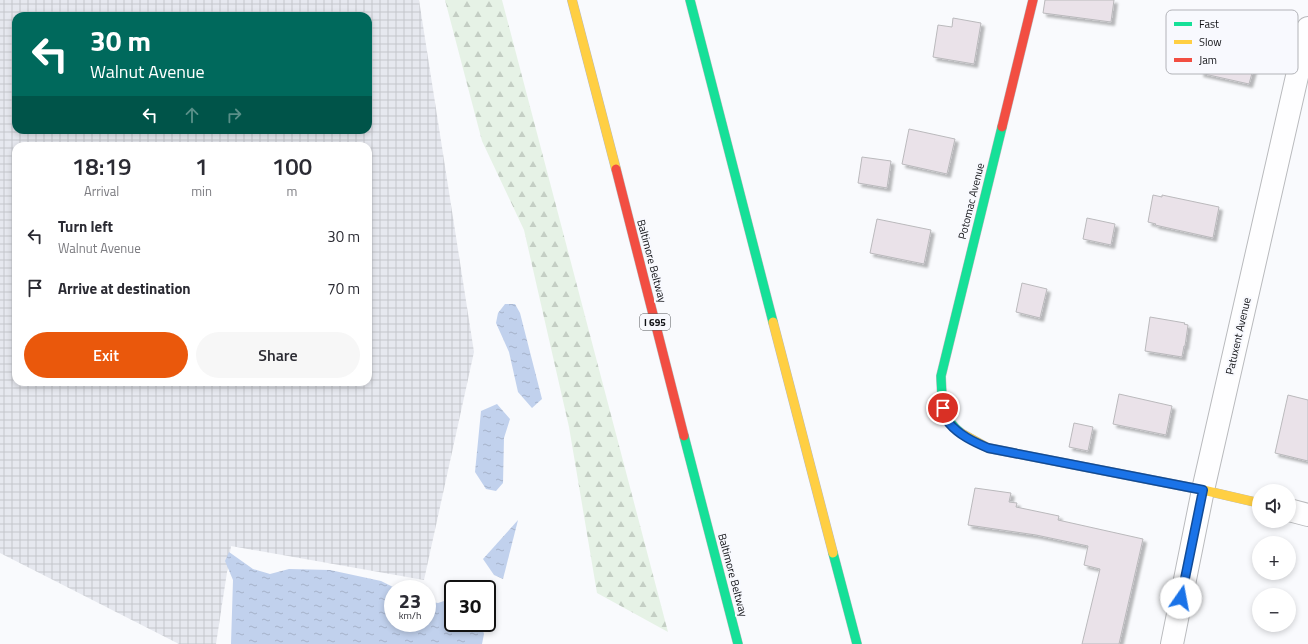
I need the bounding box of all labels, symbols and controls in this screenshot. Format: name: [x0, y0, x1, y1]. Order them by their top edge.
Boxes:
legend: [1166, 10, 1298, 74]
text: Fast: [1199, 16, 1219, 32]
text: 30 m: [90, 19, 151, 62]
icon: left: [24, 28, 76, 80]
text: Slow: [1199, 34, 1222, 50]
text: Jam: [1199, 52, 1217, 68]
text: Walnut Avenue: [90, 58, 205, 85]
icon: left: [139, 104, 161, 126]
icon: ahead: [181, 104, 203, 126]
icon: right: [223, 104, 245, 126]
text: 18:19: [72, 148, 131, 184]
text: 1: [195, 148, 208, 184]
text: 100: [272, 148, 312, 184]
street label: Potomac Avenue: [954, 161, 988, 241]
text: Arrival: [84, 181, 119, 201]
text: min: [191, 181, 212, 201]
text: m: [287, 181, 297, 201]
text: Turn left: [58, 215, 113, 238]
street label: Baltimore Beltway: [633, 218, 671, 305]
icon: left: [24, 225, 46, 247]
text: 30 m: [327, 225, 360, 248]
text: Walnut Avenue: [58, 238, 141, 258]
icon: arrive: [24, 277, 46, 299]
text: Arrive at destination: [58, 277, 191, 300]
text: 70 m: [327, 277, 360, 300]
street label: Patuxent Avenue: [1221, 295, 1255, 376]
road number: I 695: [640, 314, 670, 330]
button: Exit: [24, 332, 188, 378]
button: Share: [196, 332, 360, 378]
pin: [926, 391, 960, 425]
icon: arrive: [932, 397, 954, 419]
map controls: [1252, 484, 1296, 632]
button: sound: [1252, 484, 1296, 528]
street label: Baltimore Beltway: [714, 532, 752, 619]
button: +: [1252, 536, 1296, 580]
position arrow: [1160, 577, 1202, 619]
speed limit sign: 30: [444, 580, 496, 632]
text: 23: [399, 585, 421, 616]
button: −: [1252, 588, 1296, 632]
text: km/h: [399, 608, 421, 623]

